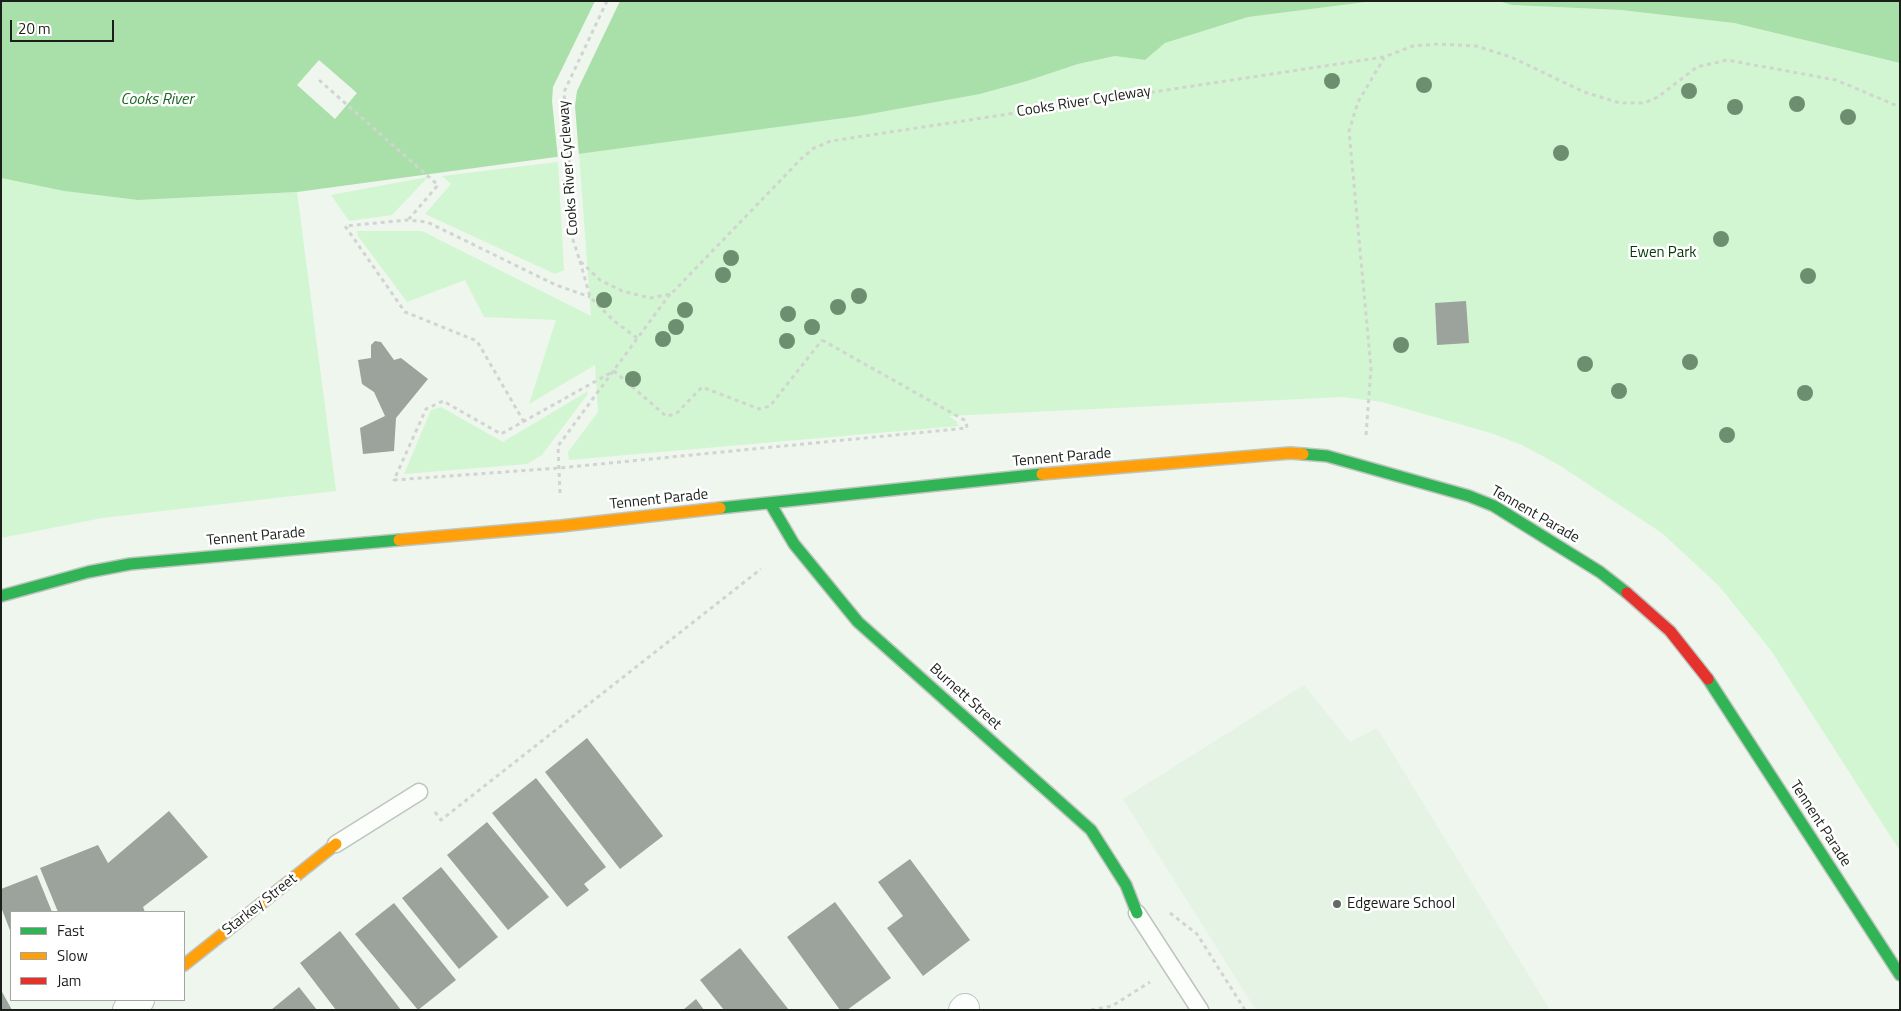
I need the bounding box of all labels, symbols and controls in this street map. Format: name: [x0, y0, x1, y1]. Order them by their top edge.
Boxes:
scale bar: [12, 10, 116, 42]
text: 20 m: [18, 17, 51, 40]
street label: Cooks River Cycleway: [1016, 83, 1152, 121]
water label: Cooks River: [120, 90, 194, 110]
street label: Cooks River Cycleway: [555, 100, 583, 236]
park label: Ewen Park: [1629, 244, 1697, 262]
street label: Tennent Parade: [1012, 445, 1112, 471]
street label: Tennent Parade: [1488, 482, 1582, 548]
street label: Tennent Parade: [609, 486, 709, 514]
street label: Tennent Parade: [206, 524, 306, 550]
street label: Burnett Street: [925, 660, 1005, 734]
street label: Tennent Parade: [1786, 778, 1854, 870]
street label: Starkey Street: [219, 870, 301, 940]
place label: Edgeware School: [1347, 895, 1455, 913]
marker: Edgeware School: [1331, 898, 1343, 910]
legend: [10, 911, 185, 1001]
text: Fast: [57, 919, 84, 942]
text: Slow: [57, 944, 88, 967]
text: Jam: [57, 969, 81, 992]

